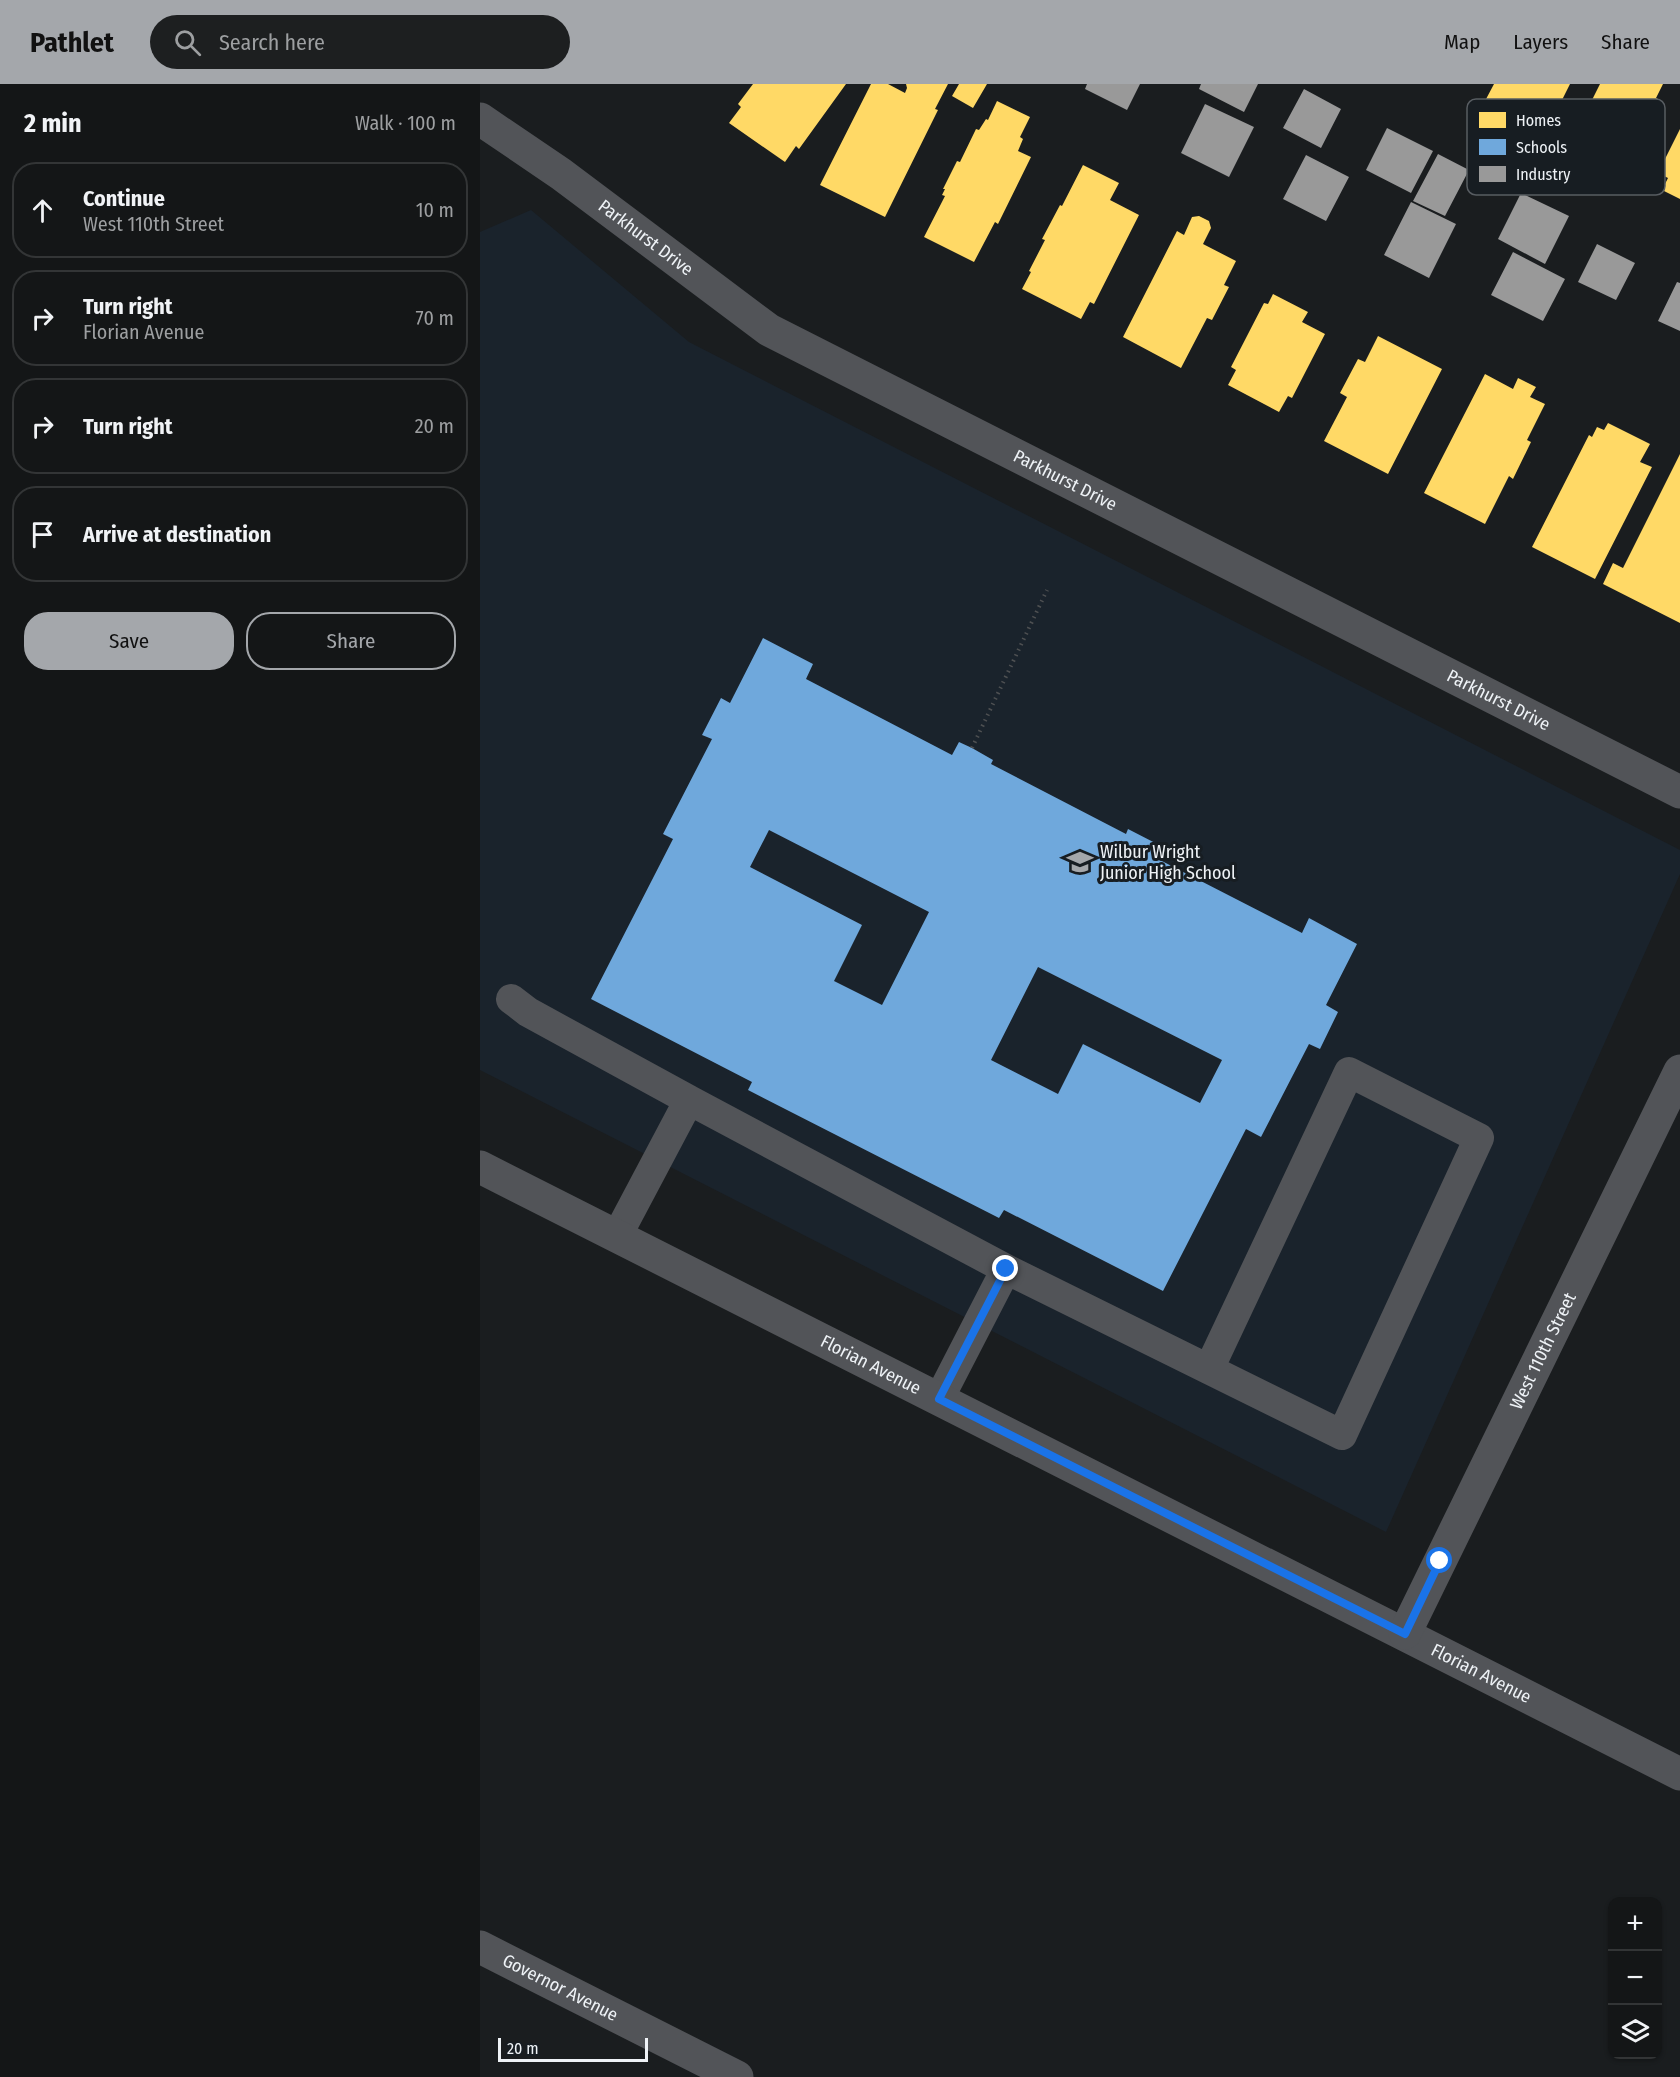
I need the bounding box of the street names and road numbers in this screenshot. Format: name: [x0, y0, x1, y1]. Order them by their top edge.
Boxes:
street label: Parkhurst Drive: [594, 195, 698, 280]
street label: Parkhurst Drive: [1010, 445, 1121, 516]
street label: Parkhurst Drive: [1443, 665, 1554, 735]
street label: West 110th Street: [1505, 1289, 1581, 1413]
street label: Florian Avenue: [817, 1330, 925, 1399]
street label: Florian Avenue: [1427, 1639, 1535, 1708]
street label: Governor Avenue: [499, 1949, 622, 2026]

